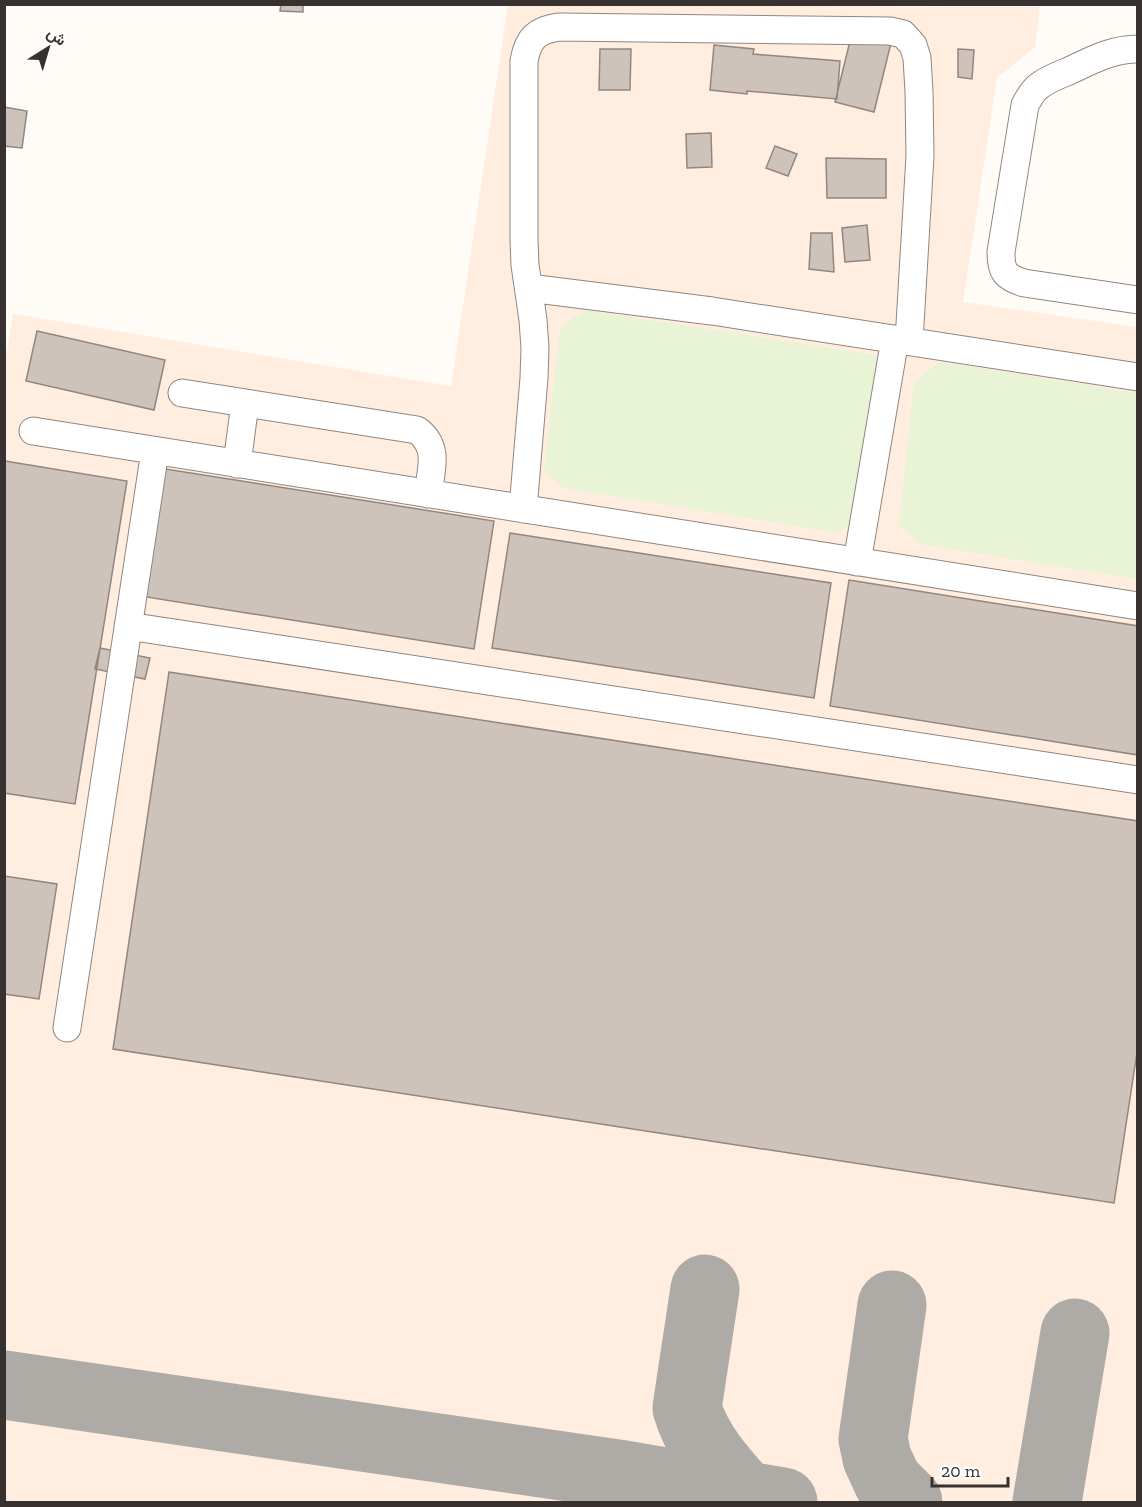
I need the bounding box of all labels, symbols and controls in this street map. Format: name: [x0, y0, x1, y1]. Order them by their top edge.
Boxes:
north arrow: [18, 18, 78, 78]
text: ش: [43, 23, 70, 50]
scale bar: [932, 1450, 1008, 1488]
text: 20 m: [941, 1460, 981, 1482]

